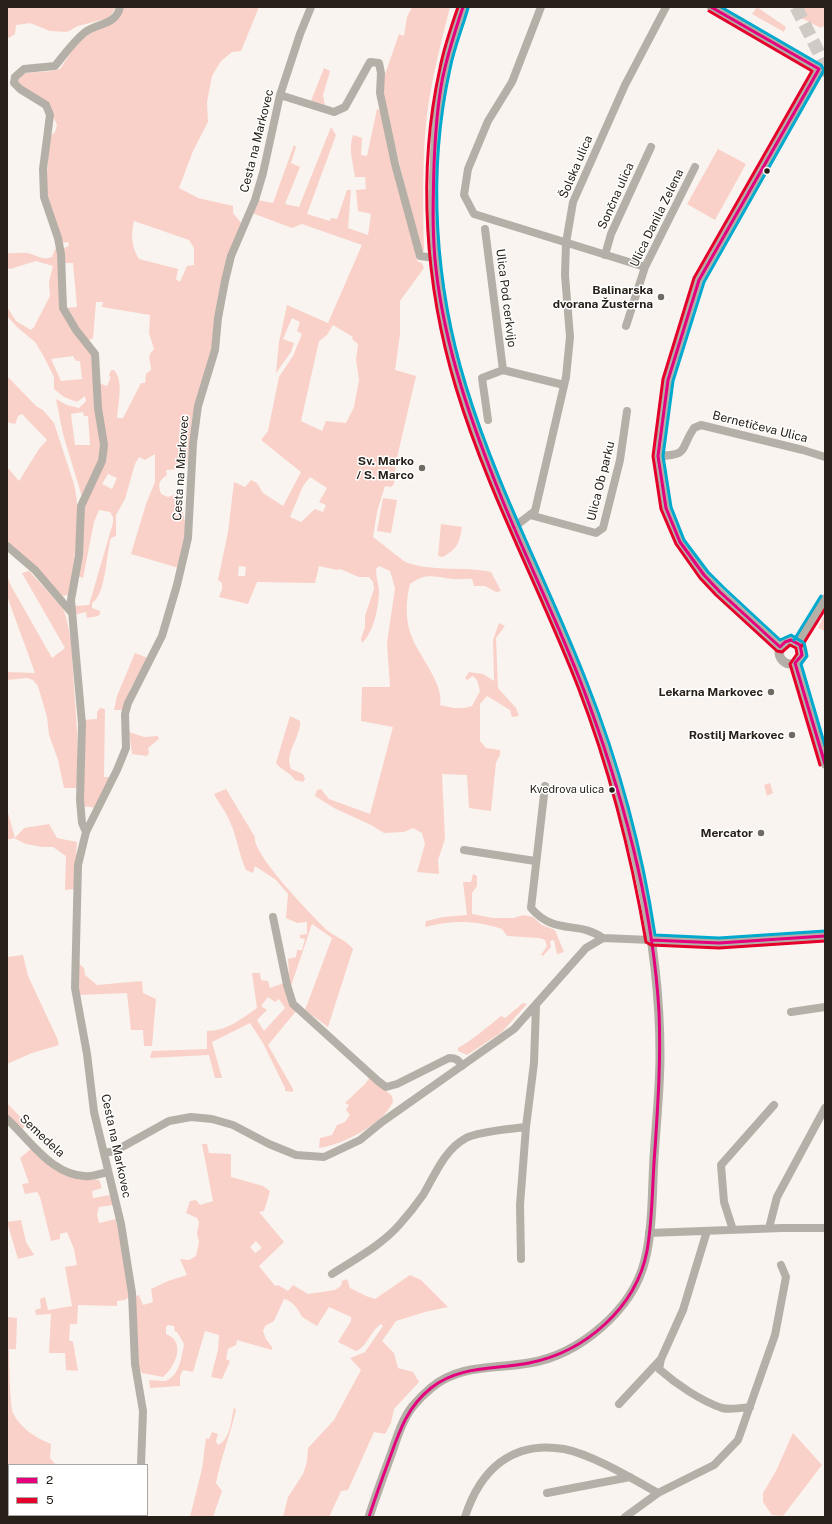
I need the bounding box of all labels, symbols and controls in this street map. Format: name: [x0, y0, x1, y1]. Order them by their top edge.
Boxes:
street label: Cesta na Markovec: [237, 88, 277, 194]
street label: Šolska ulica: [556, 133, 596, 201]
street label: Sončna ulica: [595, 160, 637, 232]
unlabelled marker: [762, 166, 772, 176]
street label: Ulica Danila Zelena: [627, 167, 687, 269]
street label: Ulica Pod cerkvijo: [493, 248, 519, 348]
place label: Balinarska dvorana Žusterna: [553, 283, 653, 311]
marker: Balinarska dvorana Žusterna: [656, 292, 666, 302]
street label: Bernetičeva Ulica: [711, 408, 809, 446]
street label: Cesta na Markovec: [170, 415, 192, 521]
street label: Ulica Ob parku: [584, 440, 618, 522]
place label: Sv. Marko / S. Marco: [356, 454, 414, 482]
marker: Sv. Marko / S. Marco: [417, 463, 427, 473]
place label: Lekarna Markovec: [659, 685, 763, 699]
marker: Lekarna Markovec: [766, 687, 776, 697]
place label: Rostilj Markovec: [689, 728, 784, 742]
marker: Rostilj Markovec: [787, 730, 797, 740]
place label: Kvedrova ulica: [530, 783, 604, 797]
marker: Kvedrova ulica: [607, 785, 617, 795]
place label: Mercator: [701, 826, 753, 840]
marker: Mercator: [756, 828, 766, 838]
street label: Cesta na Markovec: [98, 1093, 134, 1199]
street label: Semedela: [17, 1112, 67, 1160]
legend: [8, 1464, 148, 1516]
text: 2: [46, 1473, 53, 1487]
text: 5: [46, 1493, 54, 1507]

